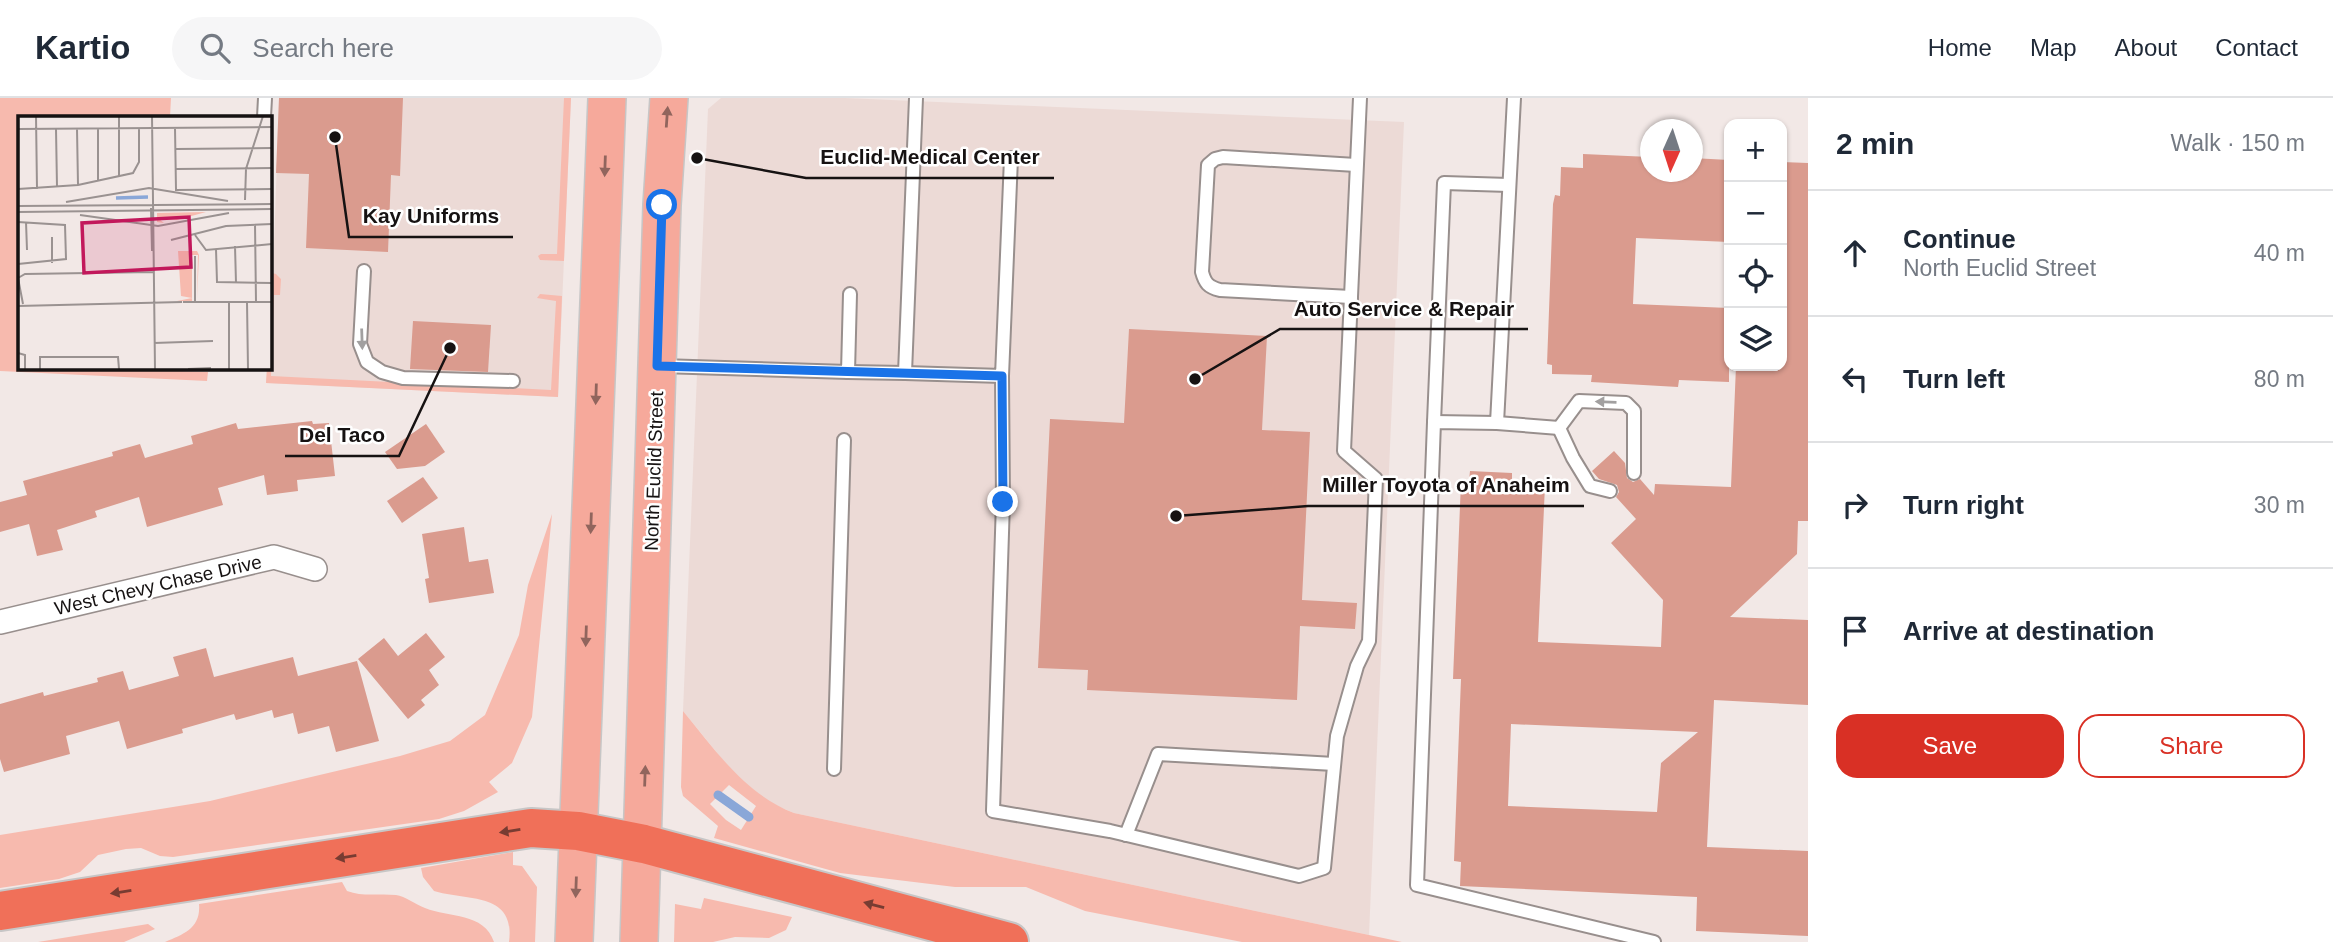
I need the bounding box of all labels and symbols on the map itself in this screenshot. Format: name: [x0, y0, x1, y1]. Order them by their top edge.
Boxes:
one-way arrow: [662, 106, 673, 128]
inset map: [18, 116, 271, 369]
north arrow: [1640, 119, 1703, 182]
callout: Euclid-Medical Center: [806, 136, 1054, 178]
text: Euclid-Medical Center: [820, 145, 1040, 168]
one-way arrow: [600, 155, 611, 177]
route start: [646, 189, 677, 220]
callout: Kay Uniforms: [349, 195, 513, 237]
text: Kay Uniforms: [363, 204, 499, 227]
callout: Auto Service & Repair: [1280, 287, 1528, 329]
text: Auto Service & Repair: [1294, 297, 1514, 320]
one-way arrow: [356, 328, 367, 350]
one-way arrow: [590, 383, 601, 405]
street label: North Euclid Street: [641, 390, 667, 551]
one-way arrow: [1595, 396, 1617, 407]
callout: Del Taco: [285, 414, 399, 456]
text: Del Taco: [299, 423, 385, 446]
callout: Miller Toyota of Anaheim: [1308, 464, 1584, 506]
text: Miller Toyota of Anaheim: [1322, 473, 1570, 496]
route end: [987, 486, 1018, 517]
one-way arrow: [585, 512, 596, 534]
street label: West Chevy Chase Drive: [52, 551, 264, 619]
one-way arrow: [581, 625, 592, 647]
one-way arrow: [640, 765, 651, 787]
one-way arrow: [499, 826, 521, 837]
one-way arrow: [335, 852, 357, 863]
one-way arrow: [571, 876, 582, 898]
one-way arrow: [110, 887, 132, 898]
one-way arrow: [863, 899, 885, 910]

